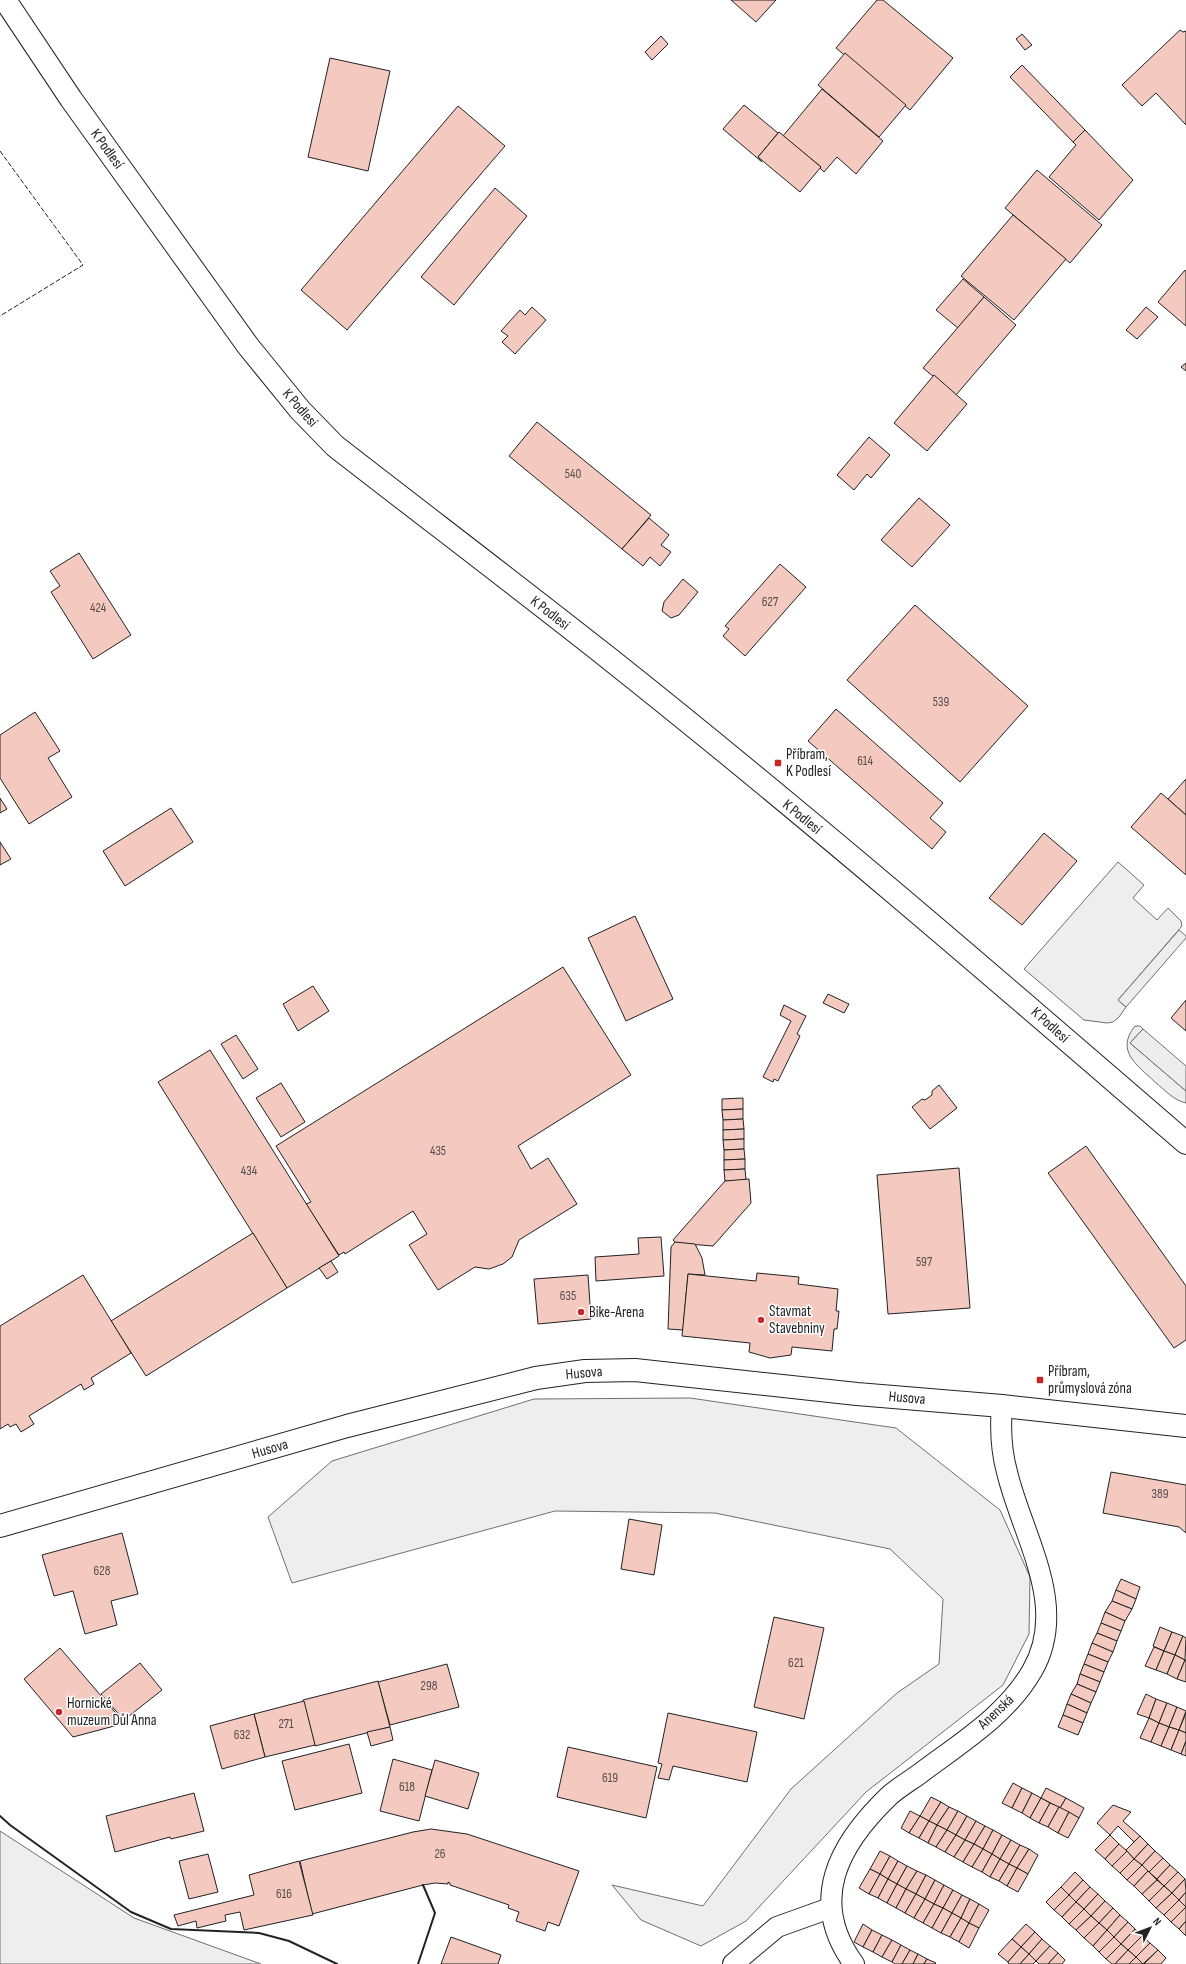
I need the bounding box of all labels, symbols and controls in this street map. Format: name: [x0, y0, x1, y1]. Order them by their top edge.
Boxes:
street label: K Podlesí: [86, 125, 128, 173]
street label: K Podlesí: [278, 385, 322, 431]
house number: 540: [565, 466, 581, 482]
street label: K Podlesí: [526, 592, 574, 634]
house number: 627: [762, 594, 779, 610]
house number: 424: [90, 600, 107, 616]
house number: 539: [933, 694, 949, 710]
place label: Příbram, K Podlesí: [786, 745, 831, 781]
house number: 614: [857, 753, 873, 769]
marker: Příbram, K Podlesí: [773, 758, 783, 768]
street label: K Podlesí: [779, 795, 826, 839]
street label: K Podlesí: [1027, 1003, 1073, 1047]
house number: 435: [430, 1143, 446, 1159]
house number: 434: [241, 1163, 258, 1179]
house number: 597: [916, 1254, 933, 1270]
house number: 635: [560, 1288, 576, 1304]
place label: Stavmat Stavebniny: [769, 1302, 825, 1338]
place label: Bike-Arena: [589, 1303, 644, 1322]
marker: Bike-Arena: [576, 1307, 586, 1317]
marker: Stavmat Stavebniny: [756, 1315, 766, 1325]
street label: Husova: [565, 1362, 603, 1384]
place label: Příbram, průmyslová zóna: [1048, 1362, 1132, 1398]
marker: Příbram, průmyslová zóna: [1035, 1375, 1045, 1385]
street label: Husova: [888, 1387, 926, 1409]
street label: Husova: [250, 1435, 290, 1463]
house number: 389: [1152, 1486, 1169, 1502]
house number: 628: [94, 1563, 111, 1579]
house number: 621: [788, 1655, 804, 1671]
house number: 298: [421, 1678, 438, 1694]
street label: Anenská: [973, 1690, 1018, 1734]
place label: Hornické muzeum Důl Anna: [67, 1694, 157, 1730]
marker: Hornické muzeum Důl Anna: [54, 1707, 64, 1717]
house number: 271: [278, 1716, 294, 1732]
house number: 632: [234, 1727, 250, 1743]
house number: 619: [602, 1770, 618, 1786]
house number: 618: [399, 1779, 415, 1795]
house number: 26: [434, 1846, 446, 1862]
house number: 616: [276, 1886, 292, 1902]
north arrow: [1130, 1908, 1170, 1948]
text: N: [1150, 1915, 1164, 1928]

